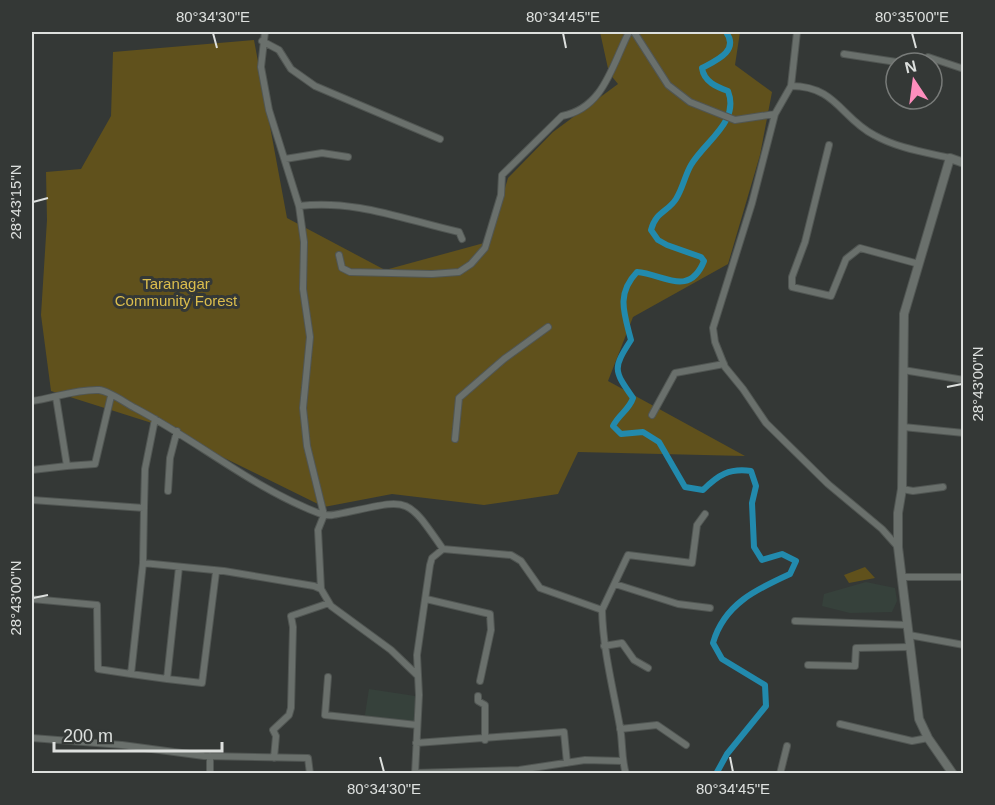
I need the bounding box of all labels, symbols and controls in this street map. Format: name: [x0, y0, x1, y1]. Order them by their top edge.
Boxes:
text: 80°34'30"E: [176, 8, 250, 25]
text: 80°34'45"E: [526, 8, 600, 25]
text: 80°35'00"E: [875, 8, 949, 25]
north arrow: [884, 51, 944, 111]
text: N: [903, 57, 918, 76]
text: 28°43'15"N: [7, 164, 24, 240]
park label: Taranagar Community Forest: [115, 275, 238, 309]
text: 28°43'00"N: [969, 346, 986, 422]
text: 28°43'00"N: [7, 560, 24, 636]
scale bar: [54, 715, 222, 753]
text: 200 m: [63, 726, 113, 746]
text: 80°34'30"E: [347, 780, 421, 797]
text: 80°34'45"E: [696, 780, 770, 797]

